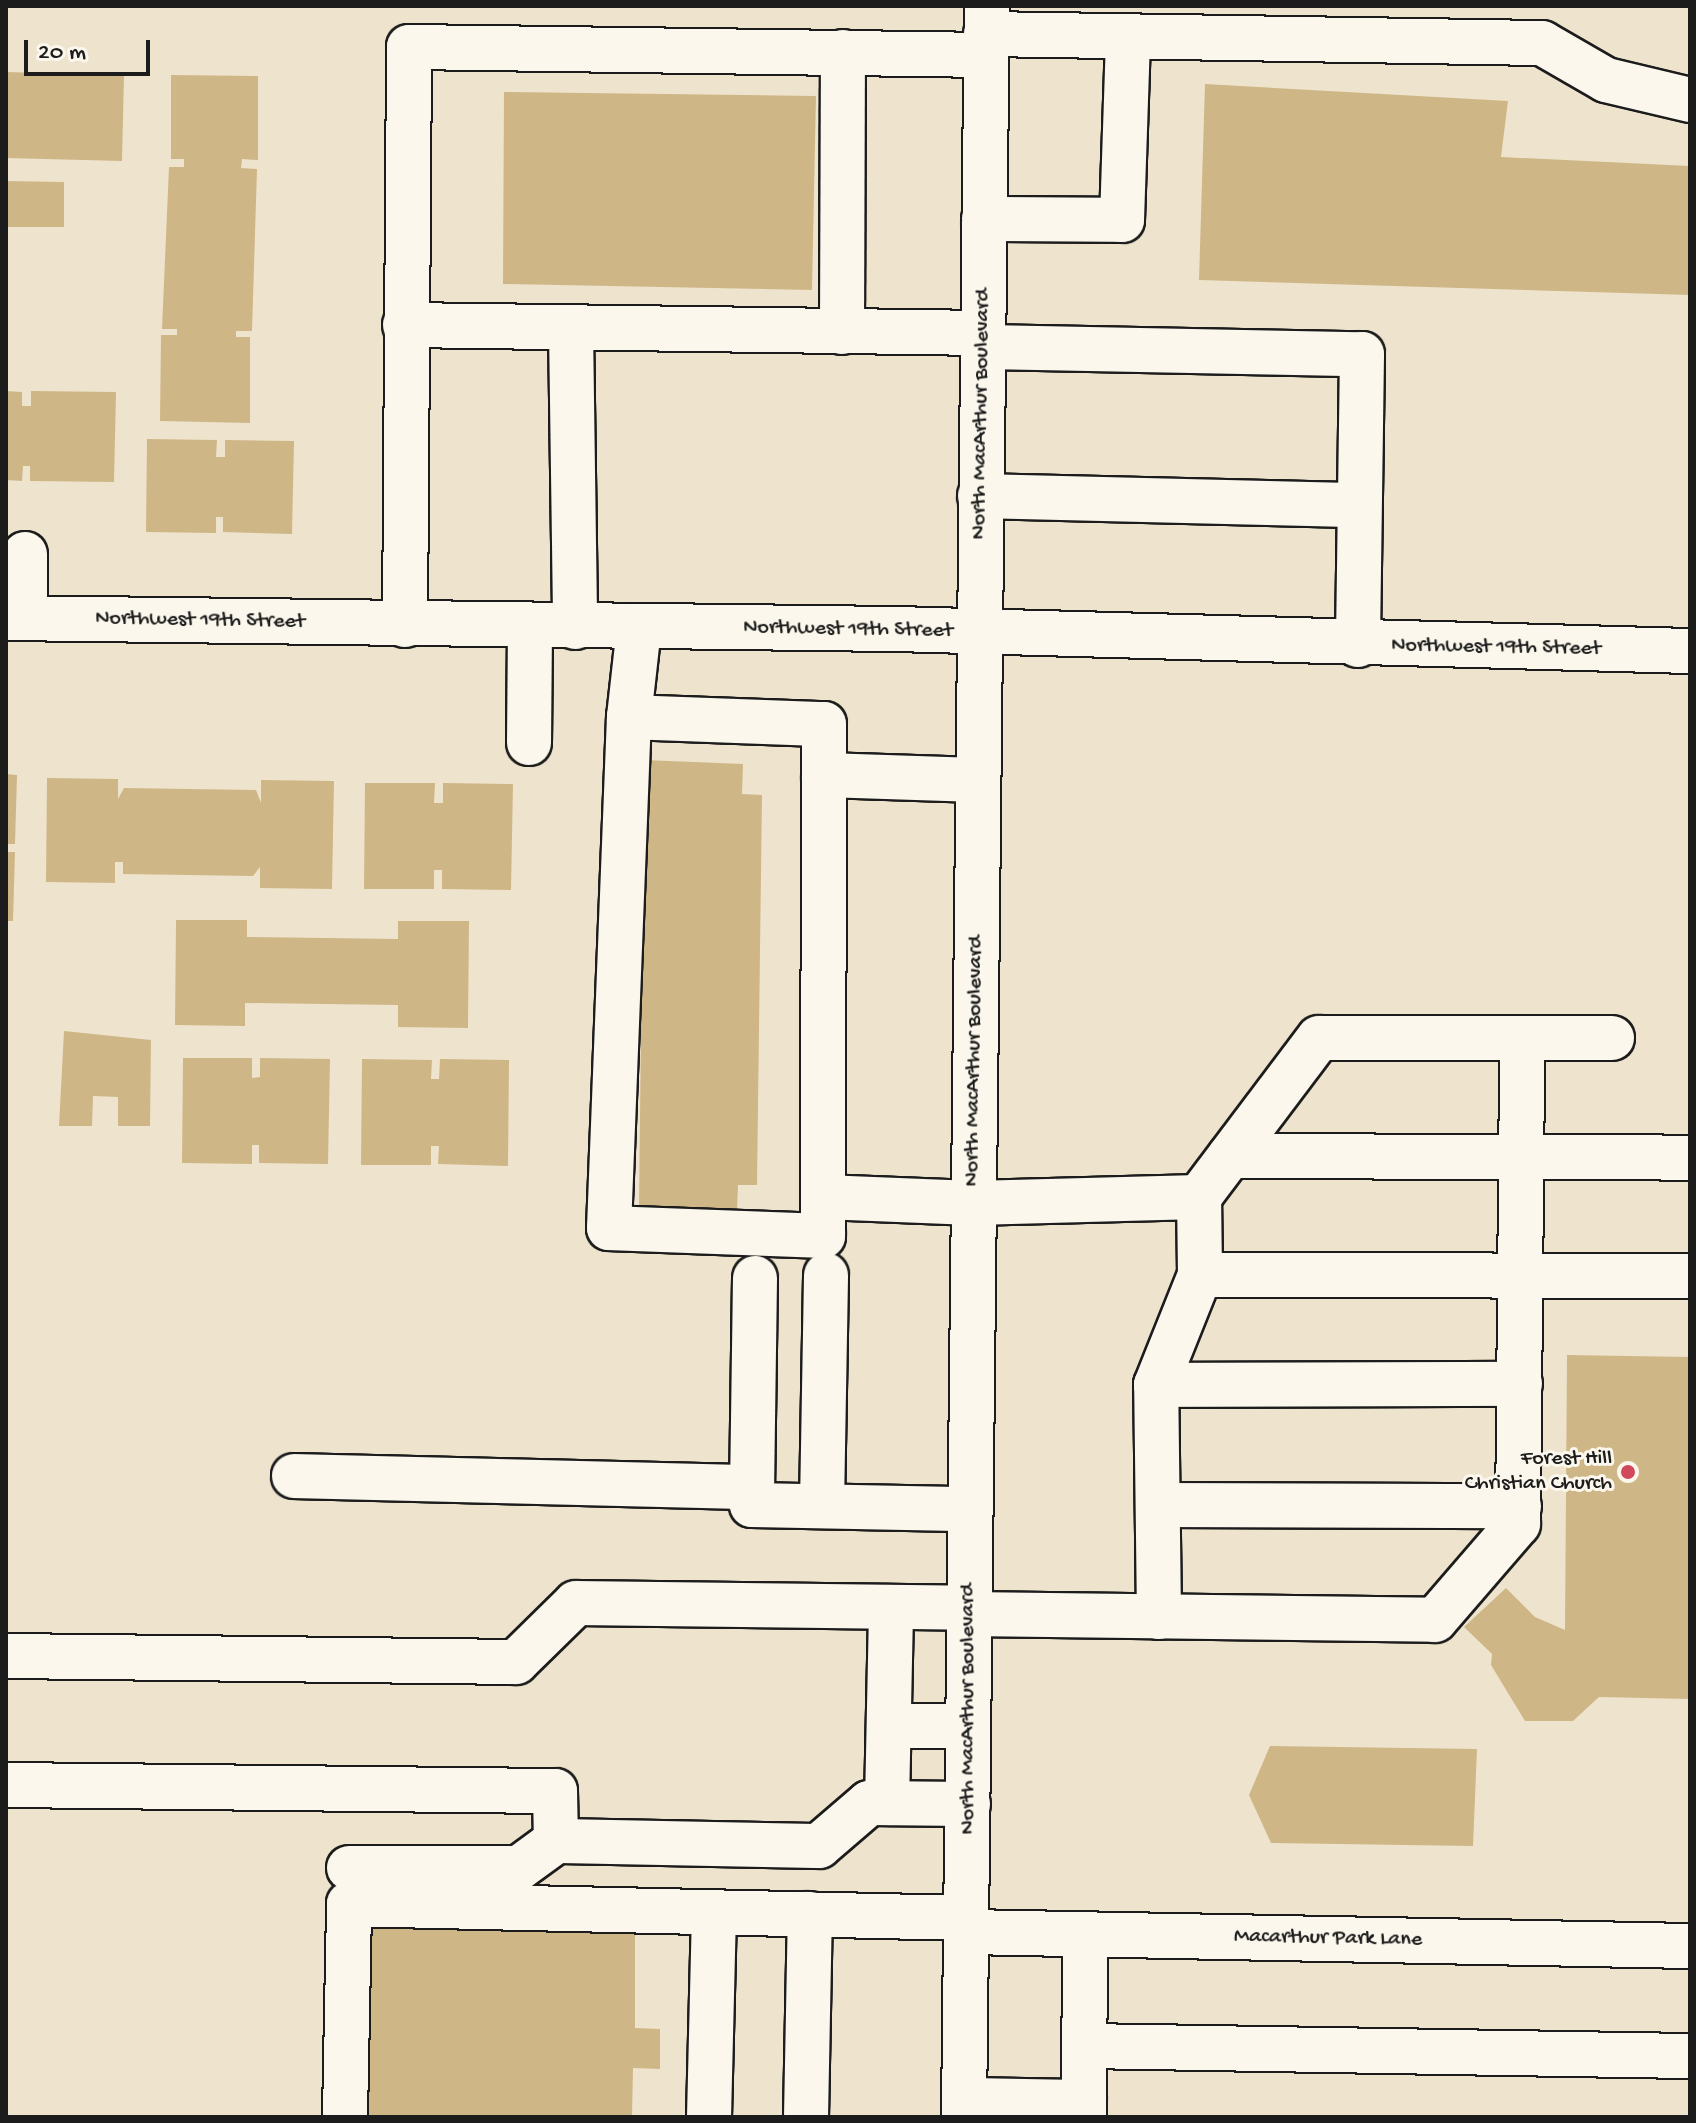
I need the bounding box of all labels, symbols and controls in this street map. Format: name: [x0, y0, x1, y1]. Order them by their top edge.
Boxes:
scale bar: [28, 24, 154, 74]
text: 20 m: [38, 39, 86, 68]
street label: North MacArthur Boulevard: [967, 288, 997, 540]
street label: Northwest 19th Street: [95, 606, 305, 636]
street label: Northwest 19th Street: [743, 615, 953, 645]
street label: Northwest 19th Street: [1391, 633, 1601, 663]
street label: North MacArthur Boulevard: [960, 935, 990, 1187]
place label: Forest Hill Christian Church: [1465, 1446, 1612, 1498]
marker: Forest Hill Christian Church: [1619, 1463, 1637, 1481]
street label: North MacArthur Boulevard: [956, 1583, 982, 1835]
street label: Macarthur Park Lane: [1234, 1924, 1422, 1954]

